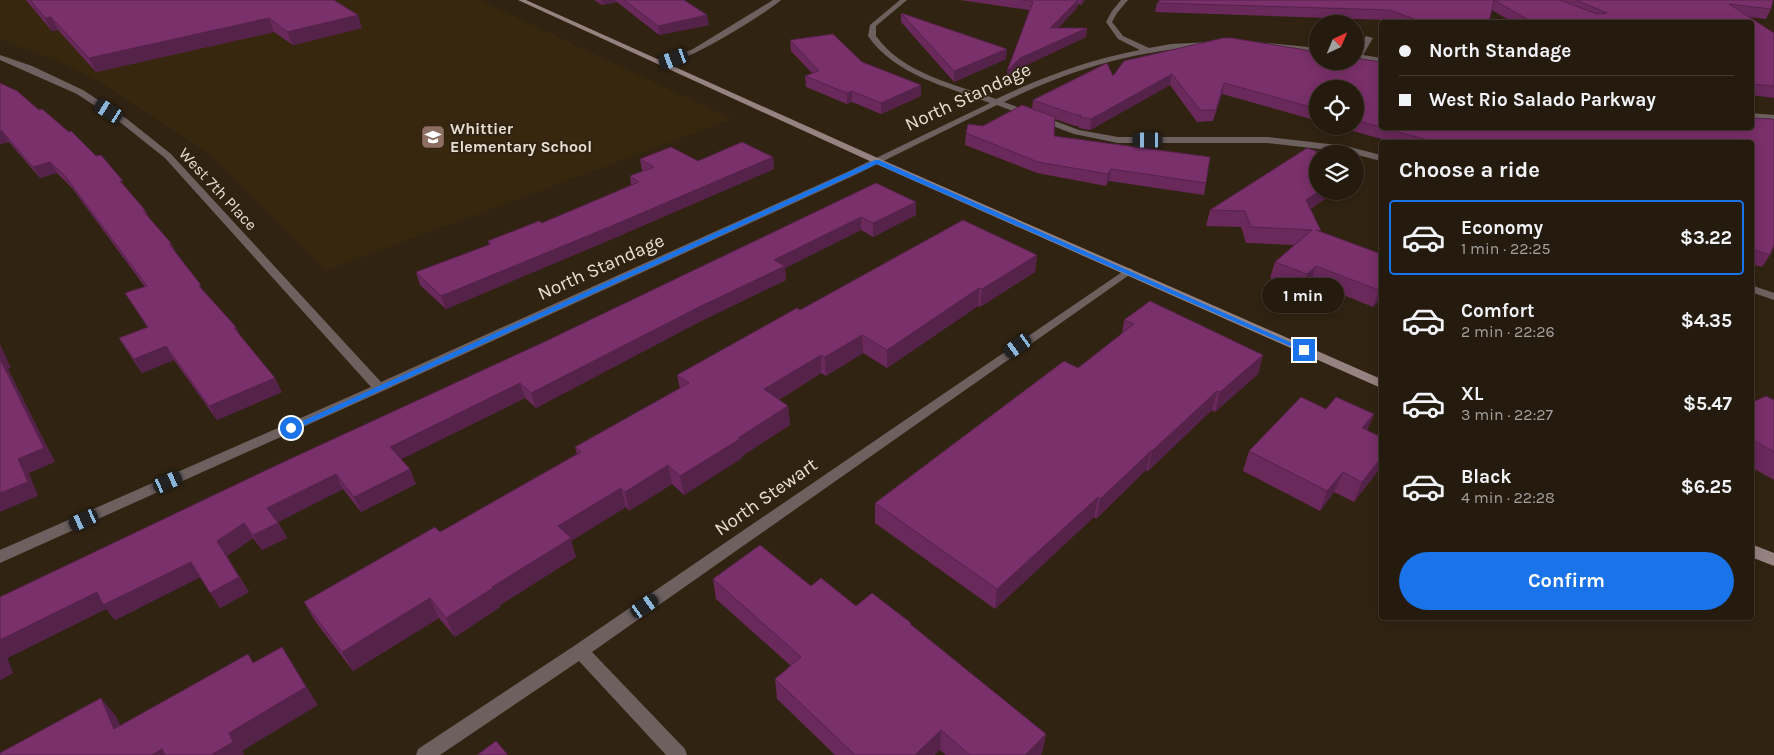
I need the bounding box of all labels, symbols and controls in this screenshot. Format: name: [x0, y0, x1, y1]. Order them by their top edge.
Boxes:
north arrow: [1309, 15, 1364, 70]
map controls: [1309, 15, 1364, 200]
text: North Standage: [1429, 40, 1571, 62]
car: [657, 47, 690, 71]
street label: North Standage: [902, 58, 1034, 136]
button: locate: [1309, 80, 1364, 135]
text: West Rio Salado Parkway: [1429, 89, 1656, 111]
car: [92, 97, 125, 125]
place label: Whittier Elementary School: [450, 119, 592, 156]
school or university icon: Whittier Elementary School: [420, 124, 446, 150]
car: [1133, 133, 1163, 148]
street label: West 7th Place: [175, 144, 261, 234]
button: layers: [1309, 145, 1364, 200]
text: Choose a ride: [1399, 157, 1540, 183]
icon: car: [1401, 215, 1446, 260]
text: Economy: [1461, 217, 1543, 239]
text: $3.22: [1680, 227, 1732, 249]
street label: North Standage: [534, 229, 668, 305]
text: 1 min · 22:25: [1461, 239, 1550, 258]
callout: 1 min: [1263, 278, 1345, 312]
text: 1 min: [1283, 286, 1323, 305]
icon: car: [1401, 298, 1446, 343]
text: Comfort: [1461, 300, 1535, 322]
text: $4.35: [1681, 310, 1732, 332]
text: 2 min · 22:26: [1461, 322, 1555, 341]
car: [1001, 331, 1034, 361]
route end: [1293, 339, 1315, 361]
icon: car: [1401, 381, 1446, 426]
text: XL: [1461, 383, 1483, 405]
text: $5.47: [1683, 393, 1732, 415]
text: 3 min · 22:27: [1461, 405, 1553, 424]
route start: [280, 417, 302, 439]
street label: North Stewart: [711, 454, 821, 540]
icon: car: [1401, 464, 1446, 509]
text: Black: [1461, 466, 1512, 488]
car: [151, 469, 184, 495]
text: $6.25: [1681, 476, 1732, 498]
text: 4 min · 22:28: [1461, 488, 1555, 507]
car: [67, 507, 100, 533]
button: Confirm: [1399, 552, 1734, 610]
car: [628, 591, 661, 621]

